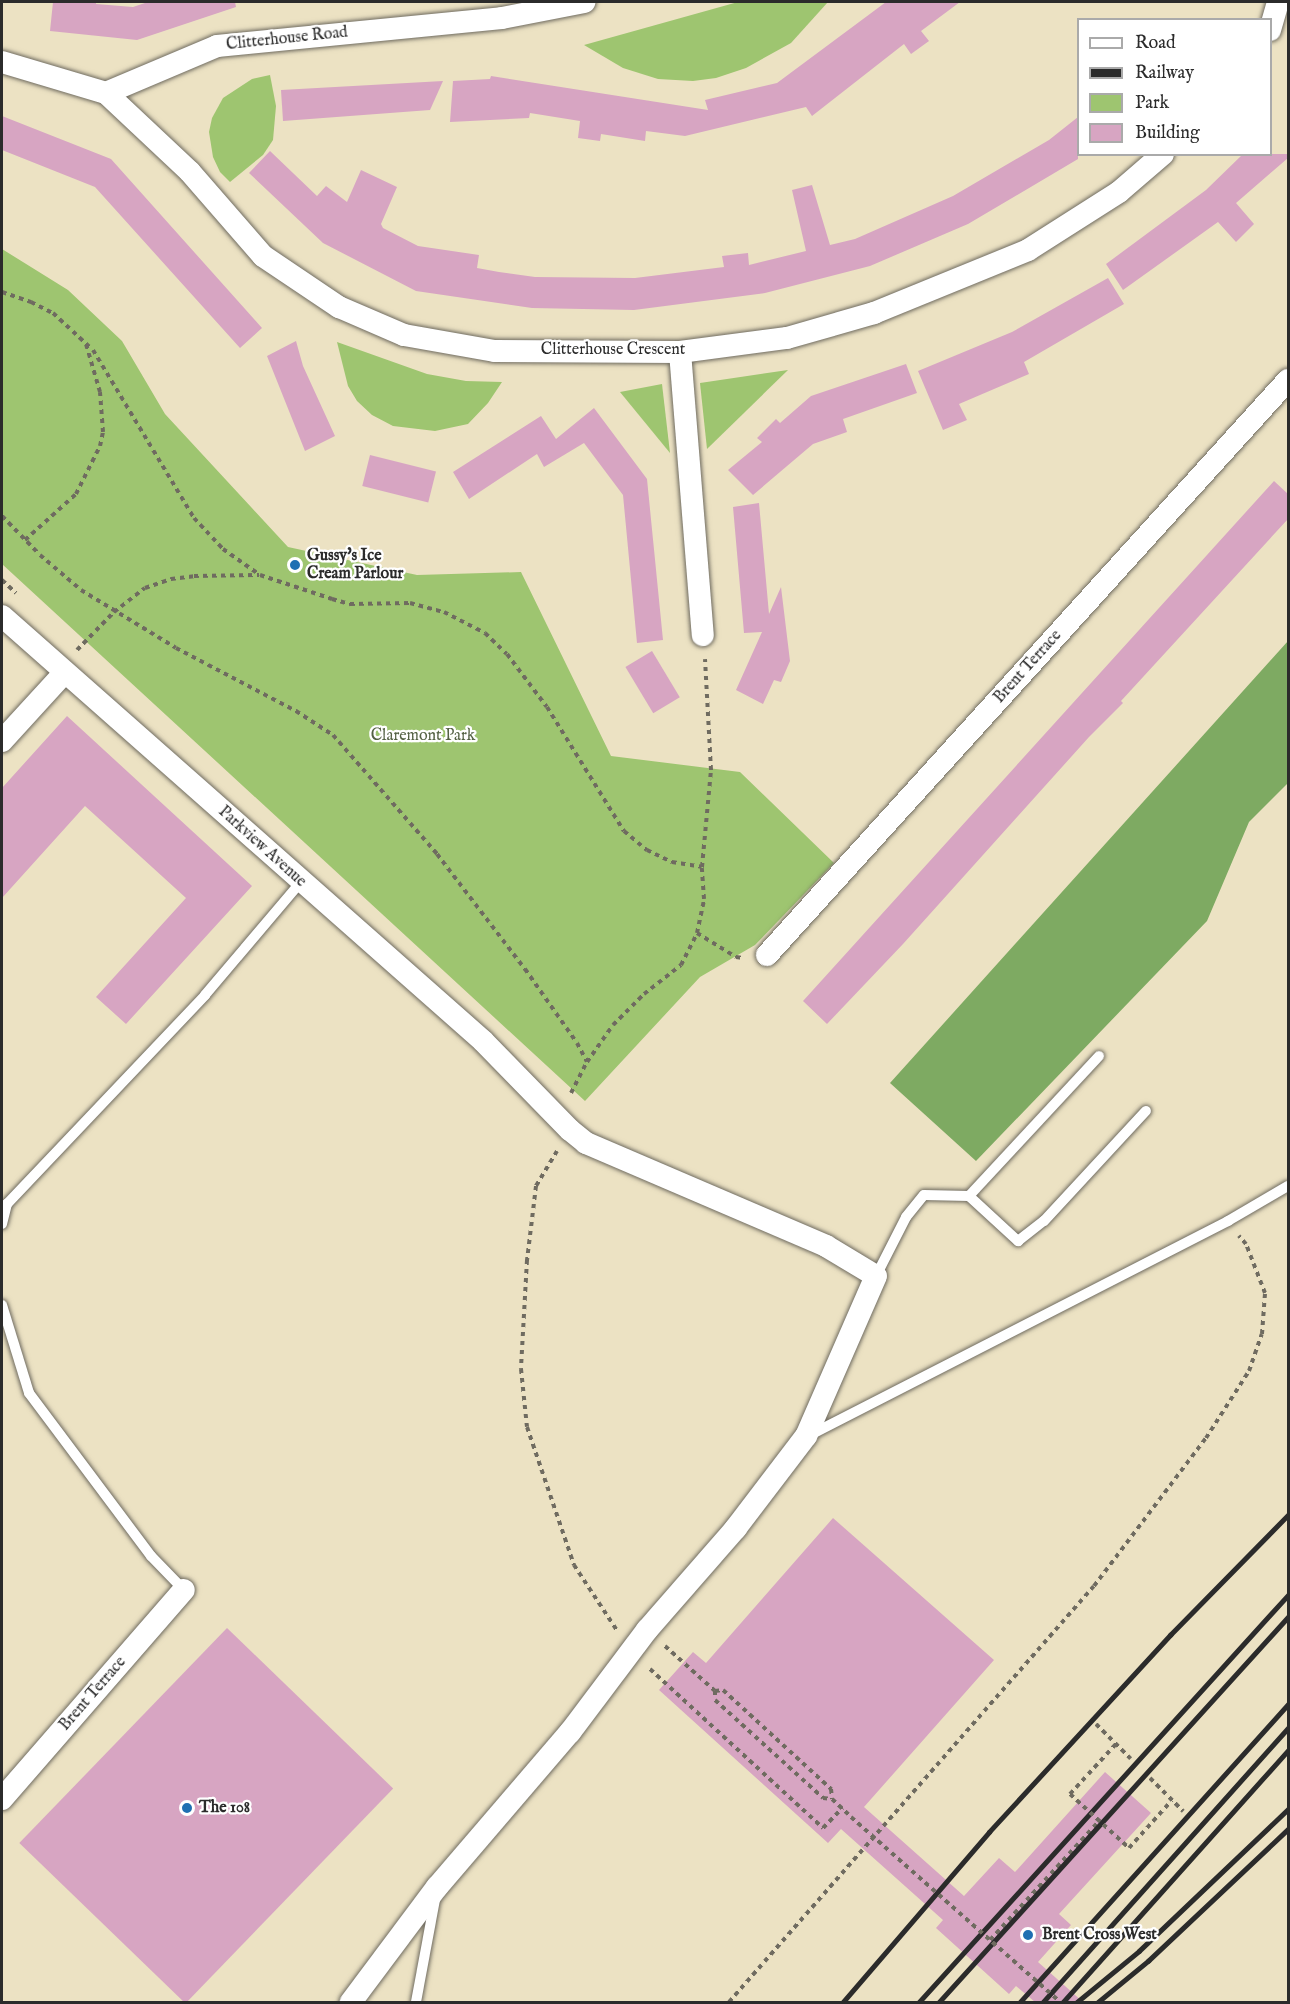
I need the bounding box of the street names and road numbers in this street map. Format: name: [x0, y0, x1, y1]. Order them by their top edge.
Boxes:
street label: Clitterhouse Road: [225, 23, 349, 55]
street label: Clitterhouse Crescent: [541, 340, 685, 360]
street label: Brent Terrace: [990, 626, 1066, 708]
street label: Parkview Avenue: [214, 802, 310, 892]
street label: Brent Terrace: [56, 1653, 130, 1735]

